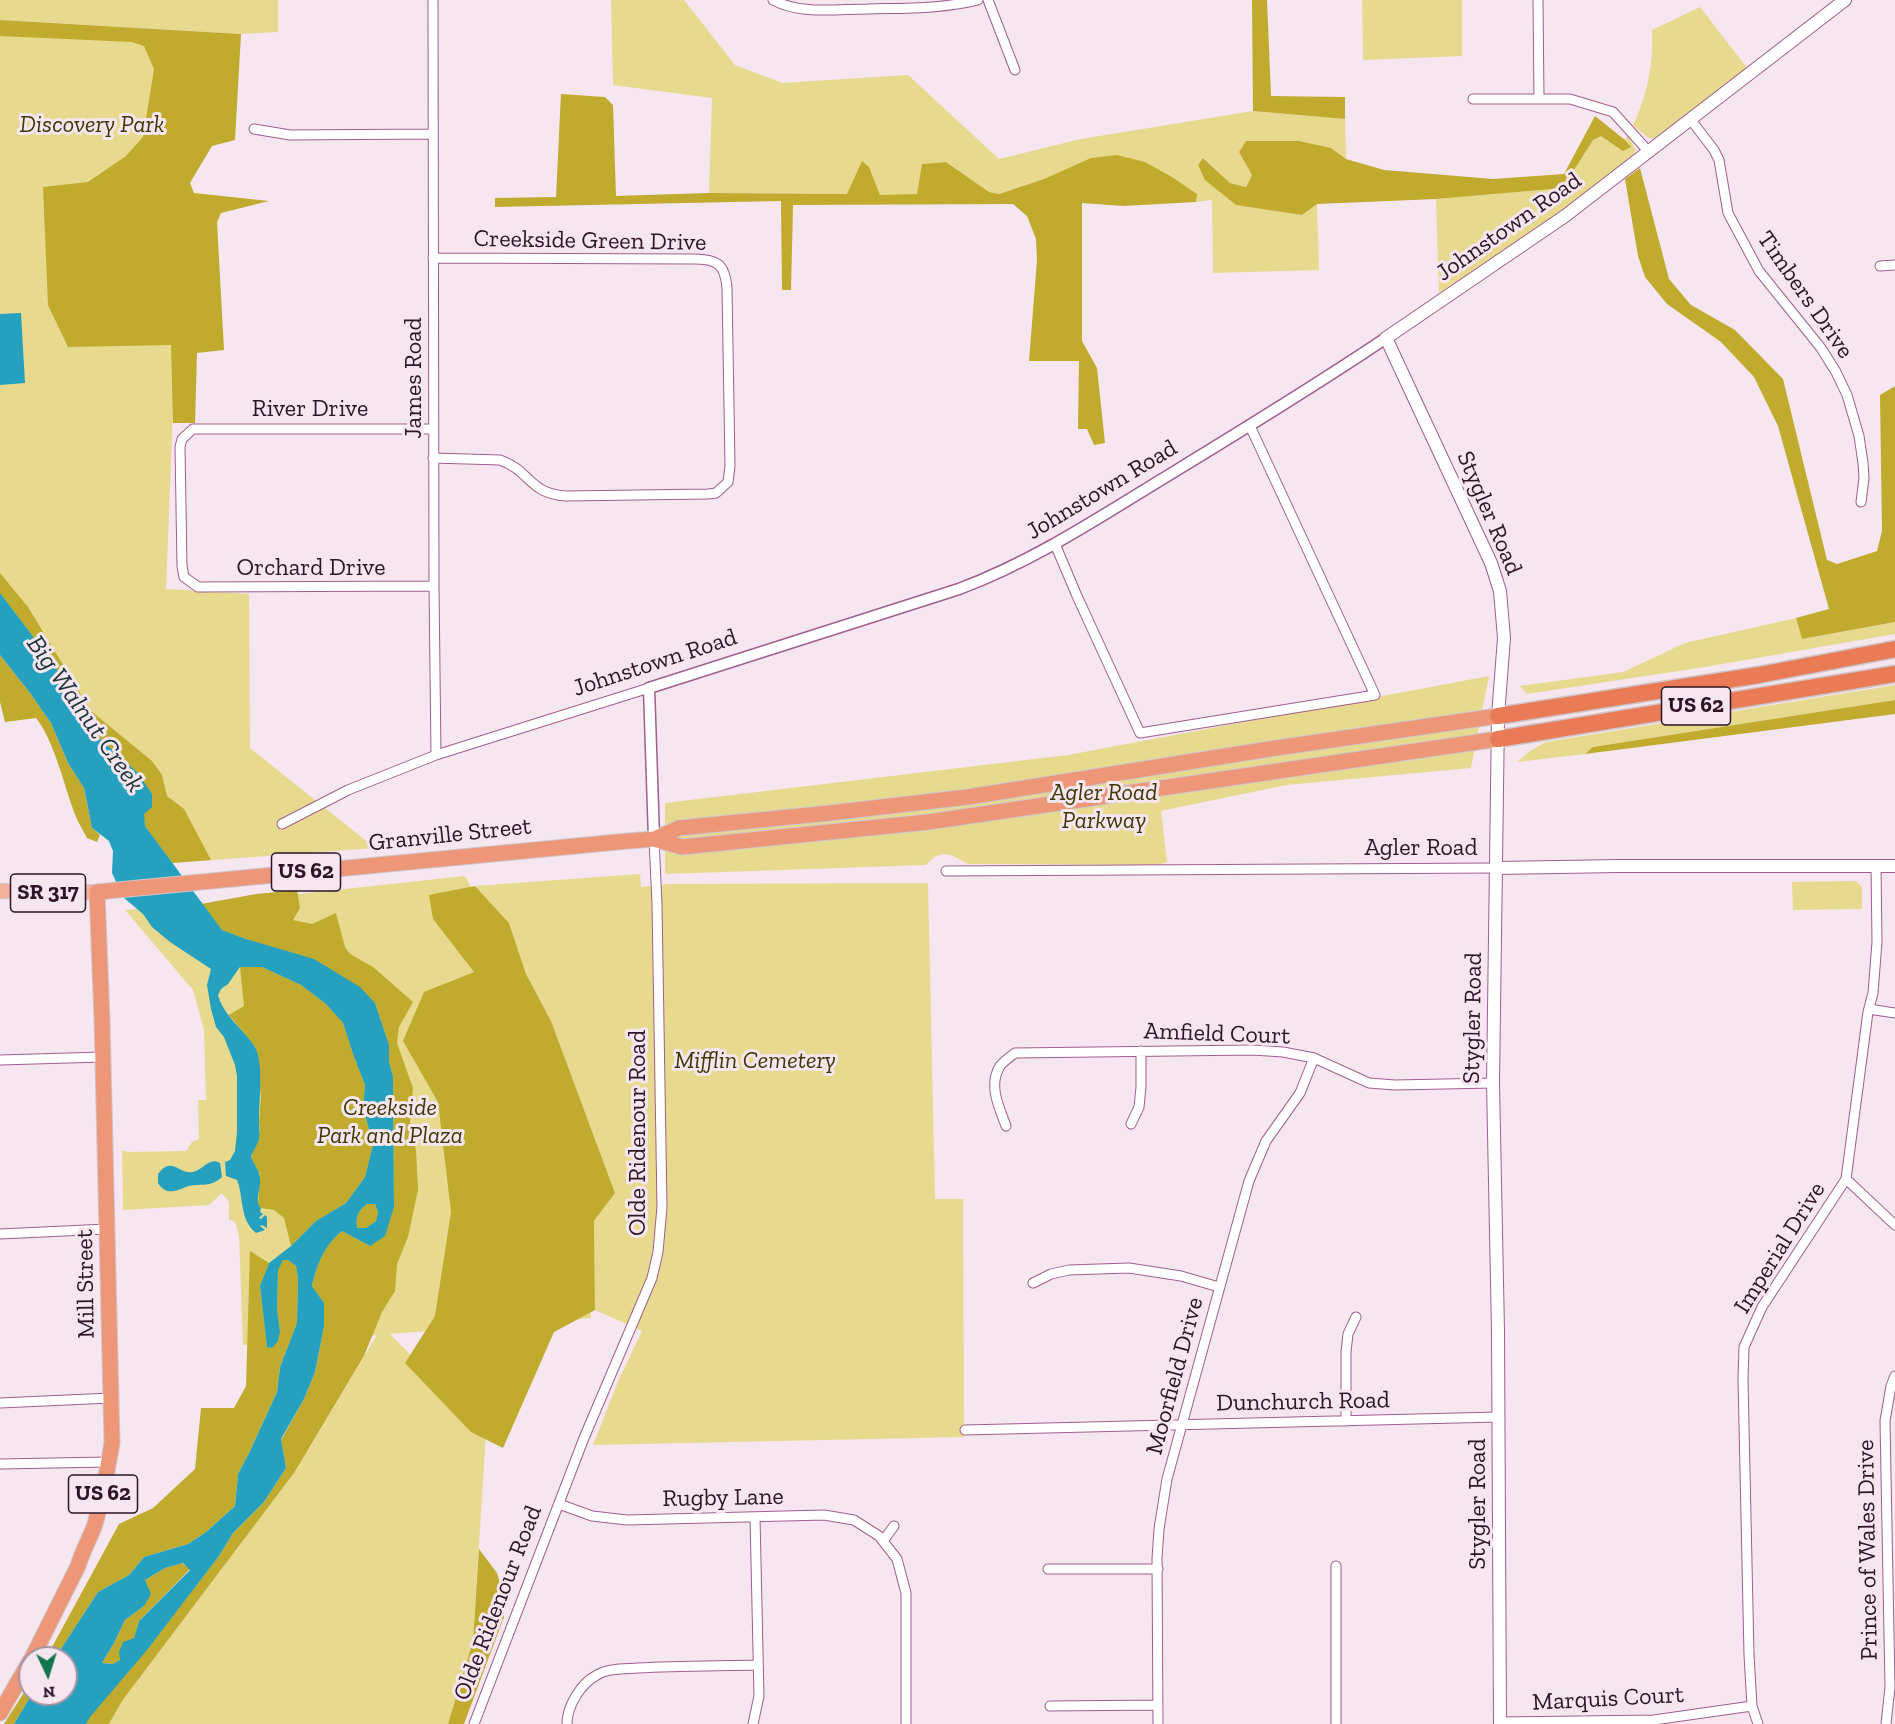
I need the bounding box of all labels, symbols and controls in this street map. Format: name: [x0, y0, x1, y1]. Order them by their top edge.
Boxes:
park label: Discovery Park: [20, 111, 164, 139]
street label: Johnstown Road: [1431, 166, 1587, 288]
street label: Creekside Green Drive: [473, 225, 707, 257]
street label: Timbers Drive: [1750, 226, 1860, 364]
street label: James Road: [400, 317, 428, 439]
street label: River Drive: [252, 395, 368, 423]
street label: Johnstown Road: [1022, 434, 1182, 546]
street label: Stygler Road: [1450, 447, 1528, 579]
street label: Orchard Drive: [237, 554, 385, 582]
street label: Johnstown Road: [569, 623, 741, 703]
water label: Big Walnut Creek: [19, 630, 151, 798]
road number: US 62: [1662, 687, 1730, 725]
park label: Agler Road Parkway: [1051, 779, 1157, 835]
street label: Granville Street: [367, 812, 533, 858]
street label: Agler Road: [1364, 834, 1478, 862]
road number: US 62: [272, 853, 340, 891]
road number: SR 317: [10, 874, 86, 912]
street label: Stygler Road: [1457, 952, 1489, 1084]
street label: Amfield Court: [1143, 1017, 1291, 1051]
street label: Olde Ridenour Road: [624, 1030, 652, 1236]
park label: Mifflin Cemetery: [674, 1047, 836, 1075]
park label: Creekside Park and Plaza: [317, 1094, 463, 1150]
street label: Imperial Drive: [1728, 1177, 1832, 1319]
street label: Mill Street: [71, 1229, 101, 1339]
street label: Moorfield Drive: [1140, 1294, 1210, 1458]
street label: Dunchurch Road: [1216, 1386, 1390, 1418]
street label: Stygler Road: [1464, 1438, 1492, 1570]
street label: Prince of Wales Drive: [1852, 1439, 1884, 1661]
road number: US 62: [68, 1475, 138, 1513]
street label: Rugby Lane: [662, 1483, 784, 1513]
street label: Olde Ridenour Road: [448, 1502, 548, 1704]
north arrow: [18, 1646, 78, 1706]
street label: Marquis Court: [1531, 1681, 1685, 1717]
text: N: [42, 1683, 56, 1702]

